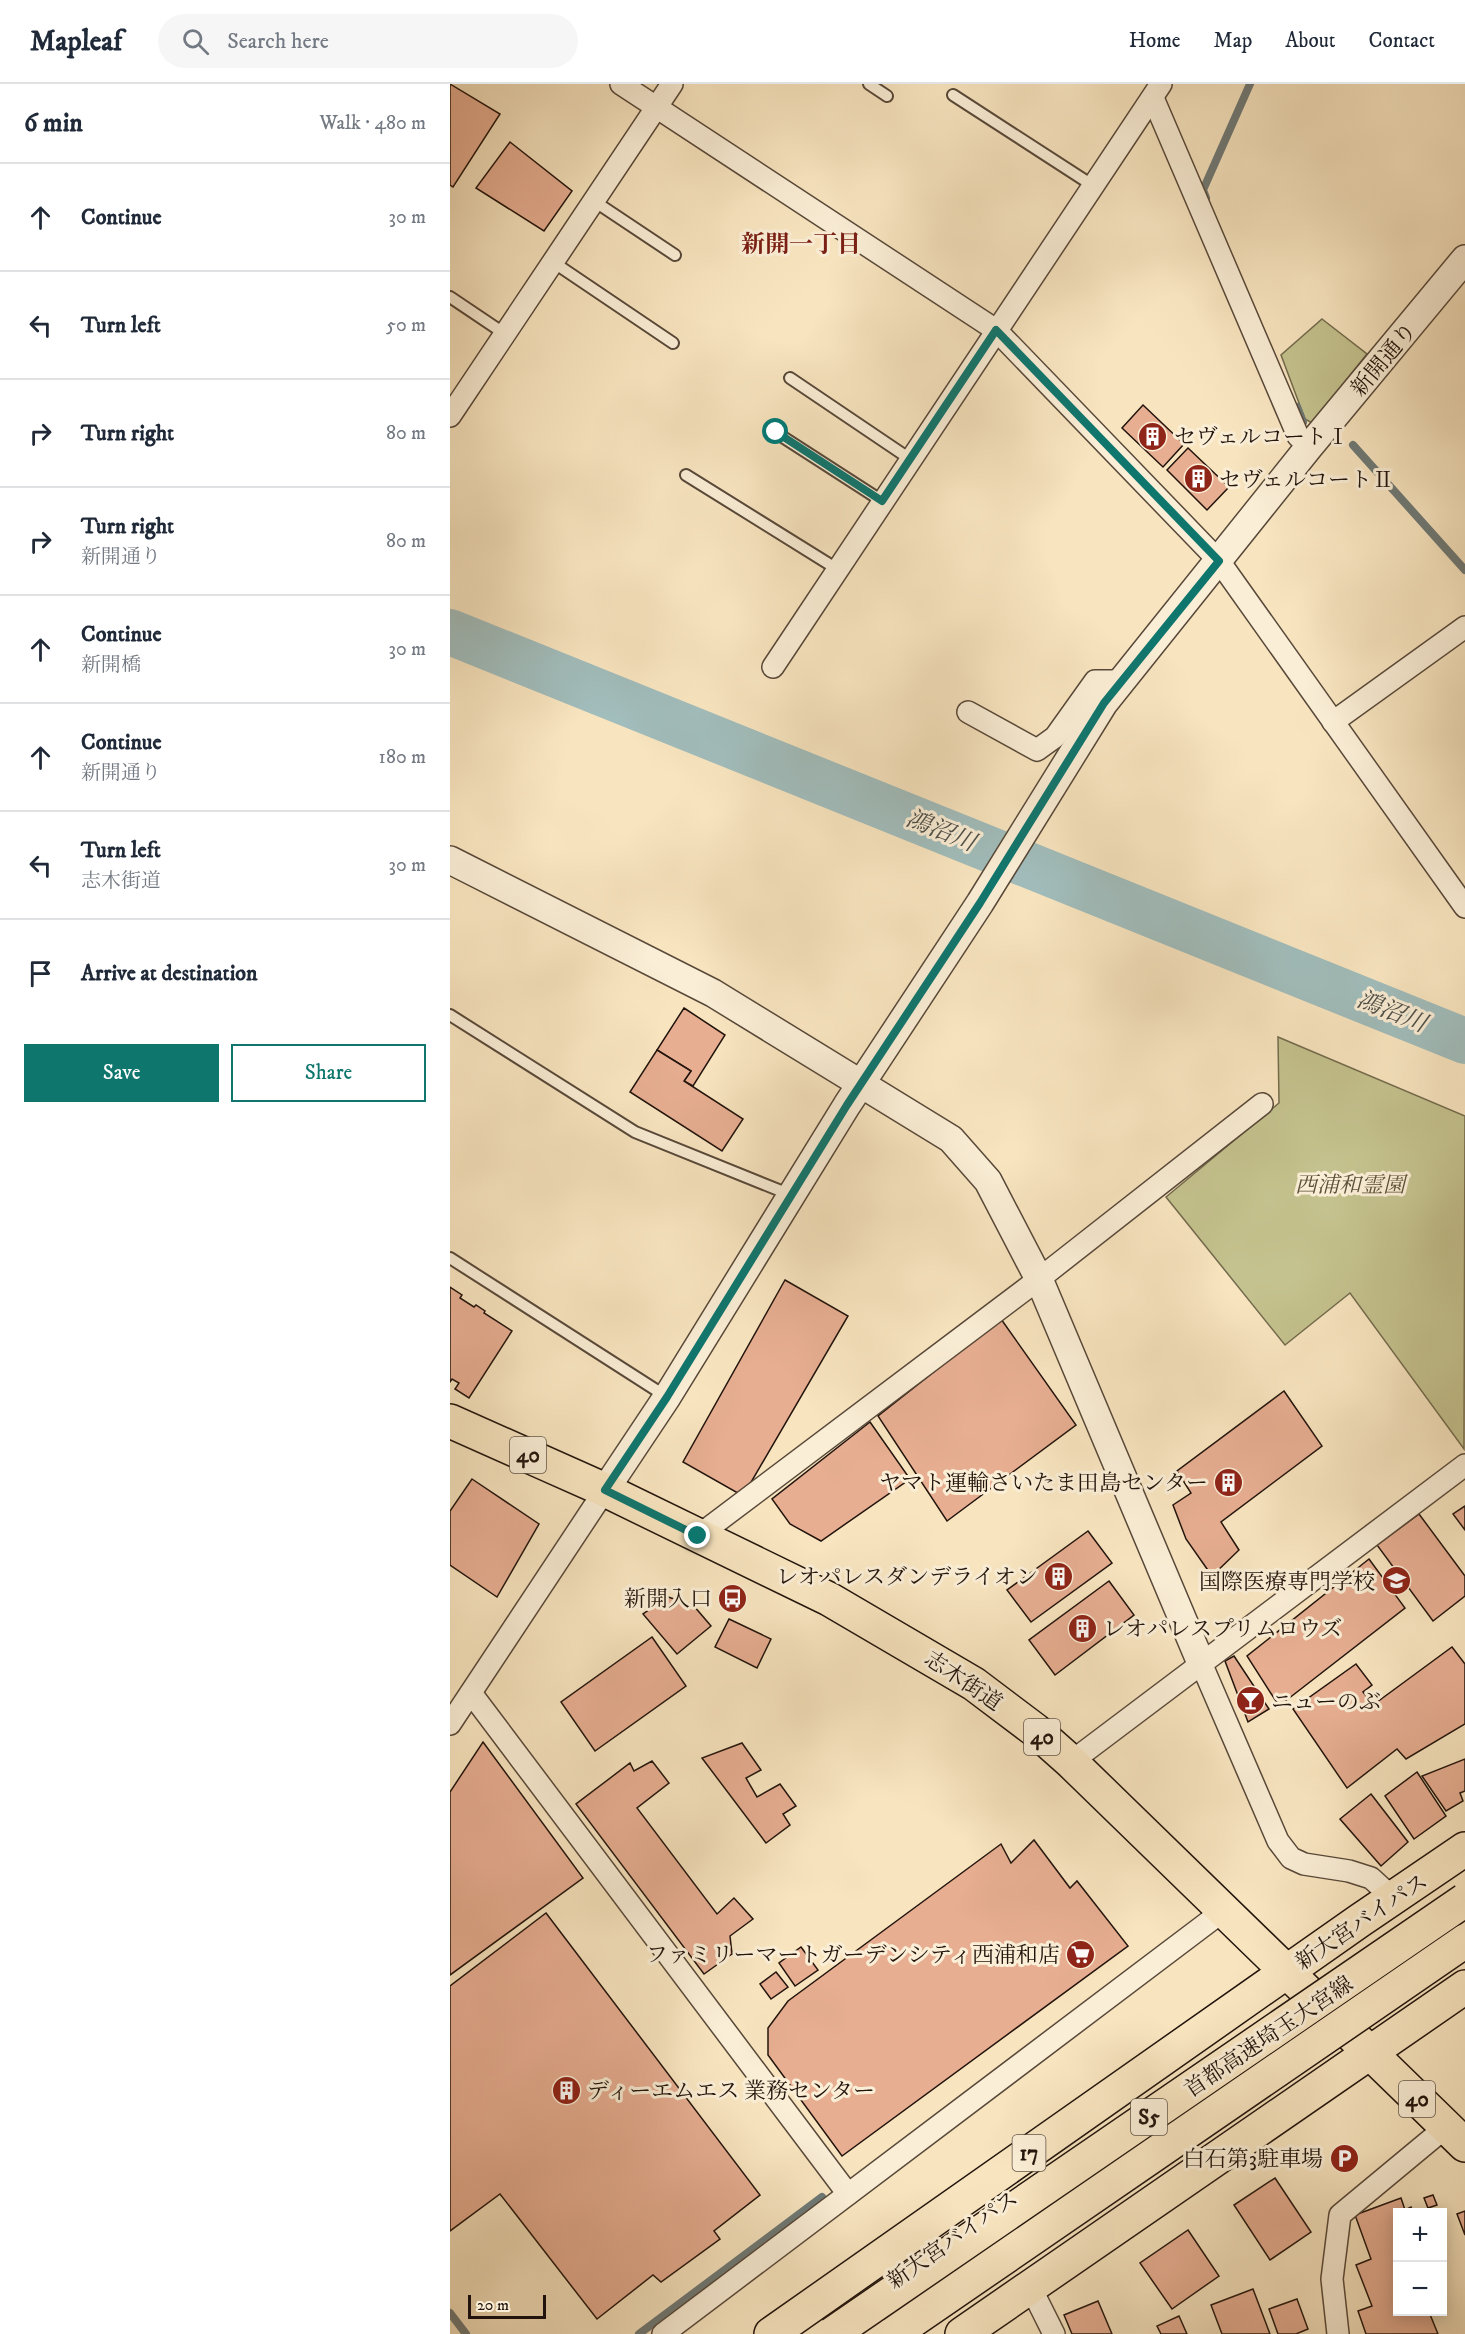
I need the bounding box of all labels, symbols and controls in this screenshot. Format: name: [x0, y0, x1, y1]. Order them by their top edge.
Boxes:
search box: [158, 14, 578, 68]
text: Mapleaf: [30, 24, 122, 59]
icon: search: [179, 25, 212, 58]
text: Search here: [227, 28, 329, 55]
text: Home: [1129, 28, 1181, 54]
text: Map: [1214, 28, 1252, 54]
text: About: [1285, 28, 1336, 54]
text: Contact: [1369, 28, 1435, 54]
text: 6 min: [24, 107, 83, 140]
text: Walk · 480 m: [319, 111, 426, 136]
icon: ahead: [24, 201, 57, 234]
text: Continue: [81, 204, 162, 231]
text: 30 m: [388, 205, 426, 230]
district label: 新開一丁目: [741, 230, 861, 260]
icon: left: [24, 309, 57, 342]
text: Turn left: [81, 312, 161, 339]
text: 50 m: [386, 313, 426, 338]
street label: 新開通り: [1346, 318, 1423, 402]
icon: right: [24, 417, 57, 450]
route start: [762, 418, 788, 444]
text: Turn right: [81, 420, 174, 447]
building icon: セヴェルコートⅠ: [1137, 420, 1169, 452]
text: 80 m: [386, 421, 426, 446]
place label: セヴェルコートⅠ: [1174, 424, 1349, 451]
building icon: セヴェルコートⅡ: [1182, 463, 1214, 495]
place label: セヴェルコートⅡ: [1219, 467, 1394, 494]
text: Turn right: [81, 513, 174, 540]
icon: right: [24, 525, 57, 558]
text: 80 m: [386, 529, 426, 554]
text: 新開通り: [81, 545, 161, 570]
text: Continue: [81, 621, 162, 648]
icon: ahead: [24, 633, 57, 666]
text: 30 m: [388, 637, 426, 662]
text: 新開橋: [81, 653, 141, 678]
text: Continue: [81, 729, 162, 756]
icon: ahead: [24, 741, 57, 774]
text: 180 m: [379, 745, 426, 770]
text: 新開通り: [81, 761, 161, 786]
water label: 鴻沼川: [902, 804, 982, 859]
text: Turn left: [81, 837, 161, 864]
icon: left: [24, 849, 57, 882]
text: 30 m: [388, 853, 426, 878]
text: 志木街道: [81, 869, 161, 894]
icon: arrive: [24, 957, 57, 990]
text: Arrive at destination: [81, 960, 258, 987]
water label: 鴻沼川: [1353, 985, 1433, 1040]
button: Save: [24, 1044, 219, 1102]
button: Share: [231, 1044, 426, 1102]
park label: 西浦和霊園: [1295, 1172, 1408, 1199]
road number: 40: [510, 1437, 546, 1473]
building icon: ヤマト運輸さいたま田島センター: [1213, 1466, 1245, 1498]
place label: ヤマト運輸さいたま田島センター: [879, 1470, 1208, 1497]
route end: [684, 1522, 710, 1548]
building icon: レオパレスダンデライオン: [1043, 1560, 1075, 1592]
place label: レオパレスダンデライオン: [776, 1564, 1038, 1591]
school or university icon: 国際医療専門学校: [1380, 1565, 1412, 1597]
place label: 国際医療専門学校: [1199, 1569, 1375, 1596]
bus stop icon: 新開入口: [717, 1582, 749, 1614]
place label: 新開入口: [624, 1586, 712, 1613]
building icon: レオパレスプリムロウズ: [1066, 1612, 1098, 1644]
place label: レオパレスプリムロウズ: [1103, 1616, 1342, 1643]
street label: 志木街道: [919, 1645, 1007, 1717]
bar icon: ニューのぶ: [1234, 1685, 1266, 1717]
place label: ニューのぶ: [1271, 1689, 1381, 1716]
road number: 40: [1024, 1719, 1060, 1755]
street label: 新大宮バイパス: [1291, 1868, 1433, 1976]
supermarket icon: ファミリーマートガーデンシティ西浦和店: [1065, 1938, 1097, 1970]
place label: ファミリーマートガーデンシティ西浦和店: [646, 1942, 1060, 1969]
street label: 首都高速埼玉大宮線: [1179, 1971, 1358, 2104]
building icon: ディーエムエス 業務センター: [550, 2074, 582, 2106]
place label: ディーエムエス 業務センター: [587, 2078, 875, 2105]
road number: 40: [1399, 2081, 1435, 2117]
road number: S5: [1131, 2099, 1167, 2135]
road number: 17: [1012, 2135, 1046, 2171]
parking icon: 白石第3駐車場: [1328, 2142, 1360, 2174]
place label: 白石第3駐車場: [1183, 2146, 1323, 2173]
street label: 新大宮バイパス: [882, 2185, 1023, 2295]
map controls: [1393, 2208, 1447, 2316]
button: +: [1393, 2208, 1447, 2262]
button: −: [1393, 2262, 1447, 2316]
scale bar: [468, 2292, 546, 2320]
text: 20 m: [477, 2295, 509, 2315]

